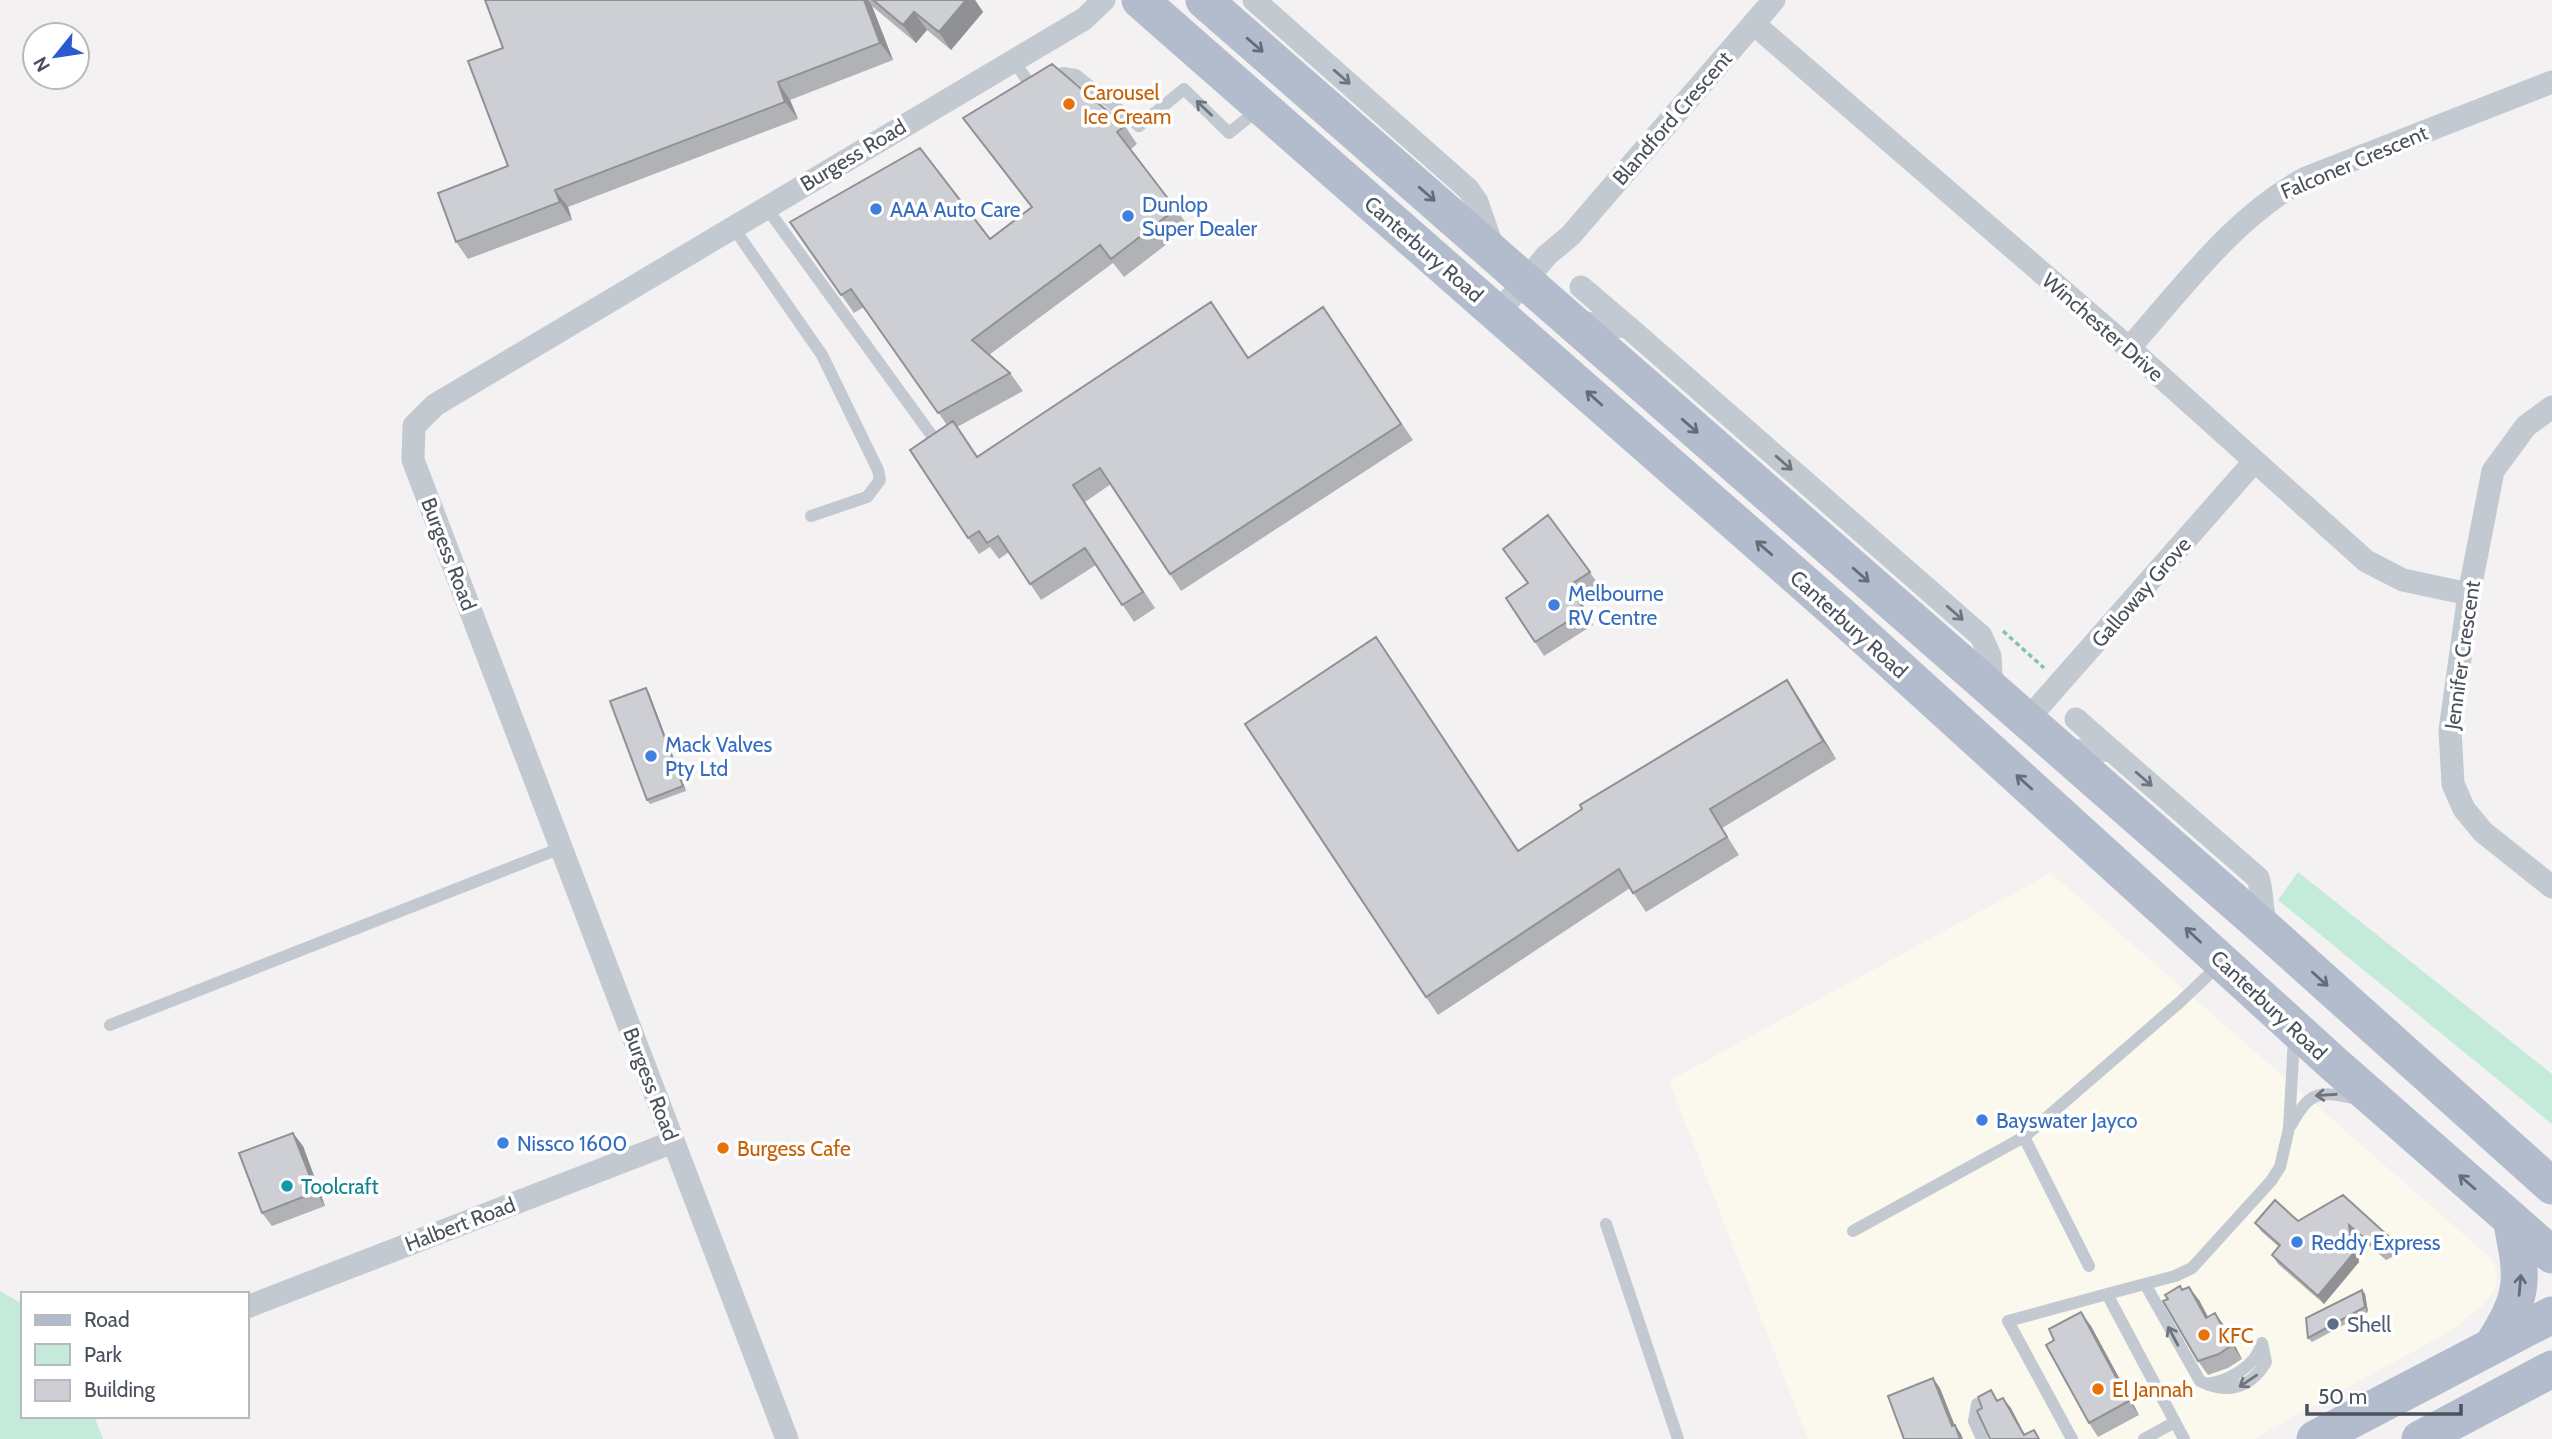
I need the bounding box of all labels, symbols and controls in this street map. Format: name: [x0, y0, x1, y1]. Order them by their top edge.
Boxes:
north arrow: [21, 21, 91, 91]
one-way arrow: [1246, 37, 1264, 53]
street label: Blandford Crescent: [1607, 46, 1737, 190]
text: N: [28, 53, 55, 76]
one-way arrow: [1333, 69, 1351, 85]
place label: Carousel Ice Cream: [1083, 80, 1171, 129]
marker: Carousel Ice Cream: [1061, 96, 1077, 112]
one-way arrow: [1196, 100, 1213, 117]
street label: Burgess Road: [796, 114, 910, 196]
street label: Falconer Crescent: [2277, 120, 2431, 204]
one-way arrow: [1418, 186, 1435, 203]
street label: Canterbury Road: [1360, 191, 1488, 307]
place label: Dunlop Super Dealer: [1142, 192, 1258, 241]
place label: AAA Auto Care: [890, 197, 1021, 222]
marker: AAA Auto Care: [868, 201, 884, 217]
marker: Dunlop Super Dealer: [1120, 208, 1136, 224]
street label: Winchester Drive: [2037, 268, 2169, 387]
one-way arrow: [1585, 390, 1603, 406]
one-way arrow: [1681, 418, 1699, 434]
one-way arrow: [1774, 455, 1792, 471]
street label: Burgess Road: [416, 494, 482, 614]
street label: Galloway Grove: [2086, 531, 2196, 652]
one-way arrow: [1755, 540, 1773, 556]
street label: Canterbury Road: [1785, 565, 1913, 683]
one-way arrow: [1852, 567, 1870, 583]
street label: Jennifer Crescent: [2439, 579, 2485, 732]
place label: Melbourne RV Centre: [1568, 581, 1664, 630]
marker: Melbourne RV Centre: [1546, 597, 1562, 613]
one-way arrow: [1946, 605, 1964, 621]
place label: Mack Valves Pty Ltd: [665, 732, 772, 781]
marker: Mack Valves Pty Ltd: [643, 748, 659, 764]
one-way arrow: [2134, 771, 2152, 787]
one-way arrow: [2016, 774, 2033, 791]
one-way arrow: [2184, 927, 2202, 943]
street label: Canterbury Road: [2206, 945, 2332, 1065]
one-way arrow: [2311, 970, 2328, 987]
street label: Burgess Road: [618, 1024, 684, 1144]
one-way arrow: [2315, 1089, 2338, 1102]
place label: Bayswater Jayco: [1996, 1108, 2138, 1133]
marker: Bayswater Jayco: [1974, 1112, 1990, 1128]
place label: Nissco 1600: [517, 1131, 627, 1156]
marker: Nissco 1600: [495, 1135, 511, 1151]
place label: Burgess Cafe: [737, 1136, 851, 1161]
marker: Burgess Cafe: [715, 1140, 731, 1156]
place label: Toolcraft: [301, 1174, 379, 1199]
one-way arrow: [2459, 1174, 2477, 1190]
marker: Toolcraft: [279, 1178, 295, 1194]
street label: Halbert Road: [401, 1192, 519, 1256]
place label: Reddy Express: [2311, 1230, 2441, 1255]
marker: Reddy Express: [2289, 1234, 2305, 1250]
one-way arrow: [2513, 1275, 2526, 1297]
legend: [21, 1292, 248, 1418]
text: Road: [84, 1307, 130, 1332]
place label: Shell: [2347, 1312, 2391, 1337]
marker: Shell: [2325, 1316, 2341, 1332]
place label: KFC: [2218, 1323, 2254, 1348]
one-way arrow: [2166, 1326, 2179, 1347]
marker: KFC: [2196, 1327, 2212, 1343]
text: Park: [84, 1342, 122, 1367]
scale bar: [2307, 1372, 2461, 1416]
one-way arrow: [2239, 1373, 2258, 1388]
text: Building: [84, 1377, 156, 1402]
place label: El Jannah: [2112, 1377, 2193, 1402]
marker: El Jannah: [2090, 1381, 2106, 1397]
text: 50 m: [2318, 1384, 2367, 1409]

